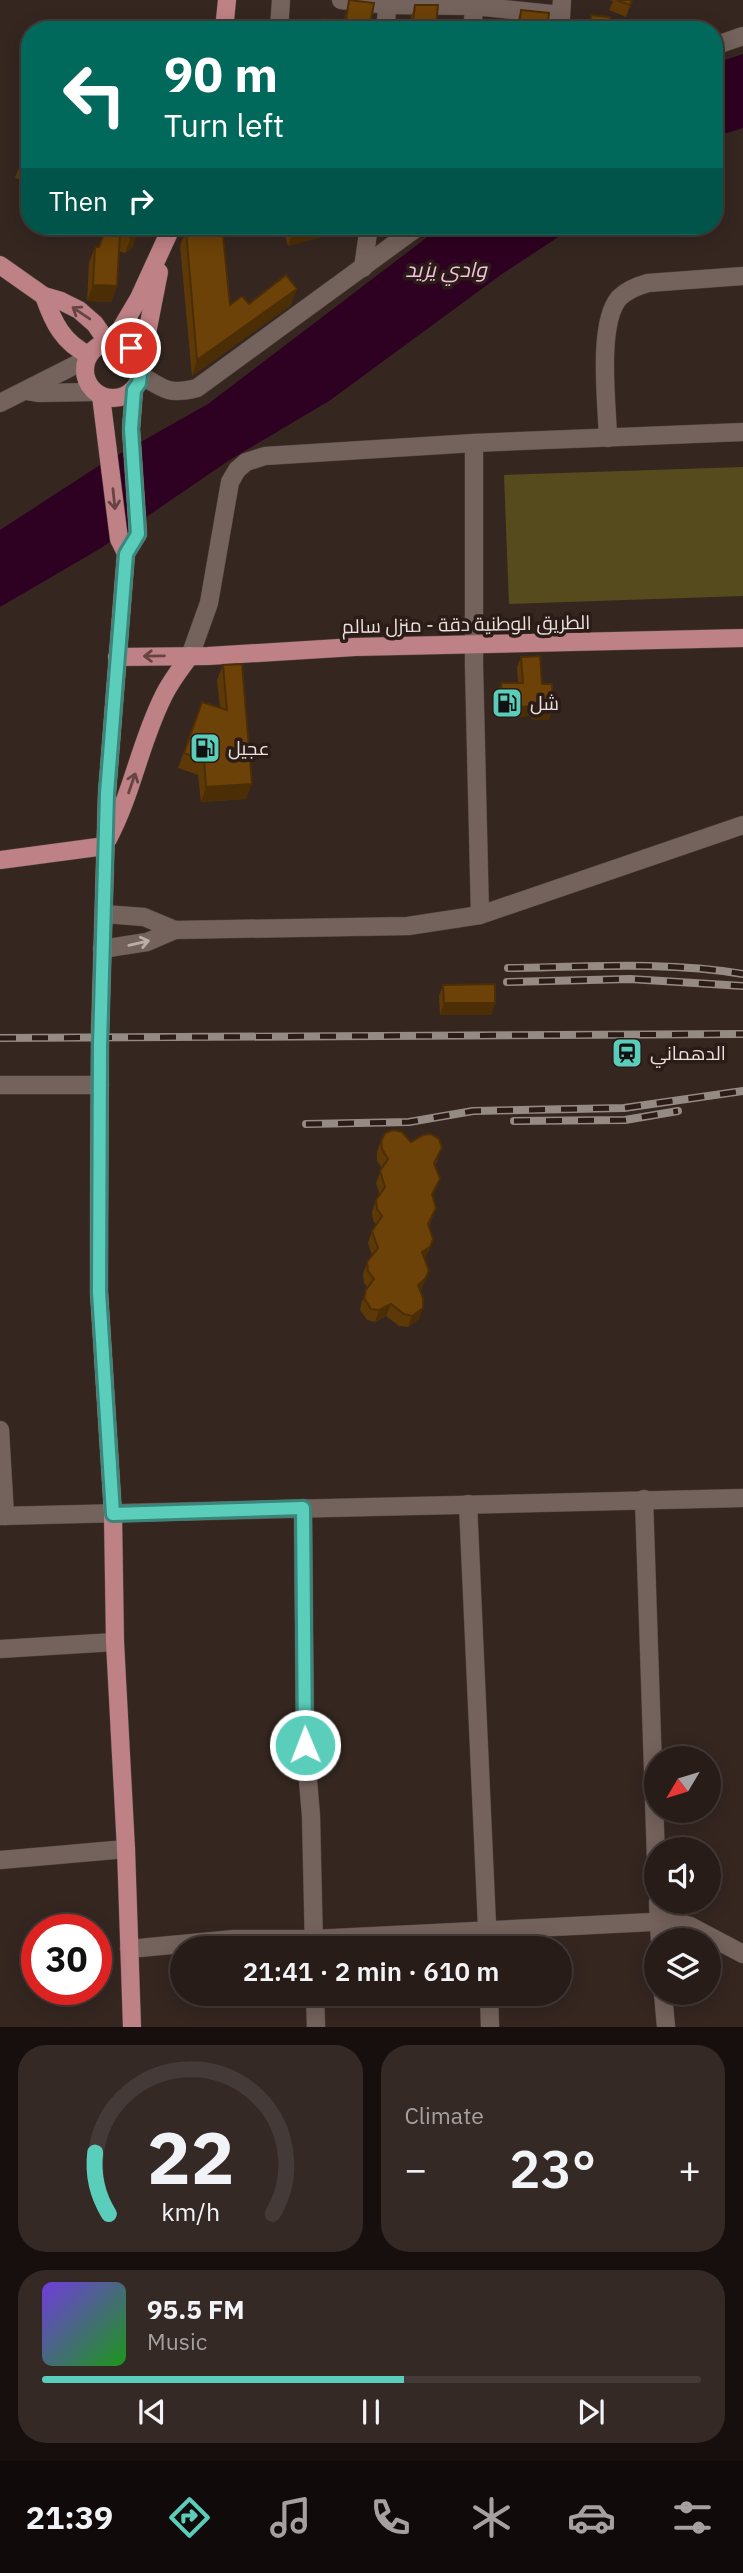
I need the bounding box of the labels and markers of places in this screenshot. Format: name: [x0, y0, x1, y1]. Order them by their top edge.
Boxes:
pin: [101, 318, 161, 378]
fuel station icon: شل: [490, 686, 524, 720]
place label: شل: [530, 691, 559, 715]
fuel station icon: عجيل: [188, 731, 222, 765]
place label: عجيل: [228, 736, 270, 760]
station icon: الدهماني: [610, 1036, 644, 1070]
place label: الدهماني: [650, 1041, 726, 1068]

